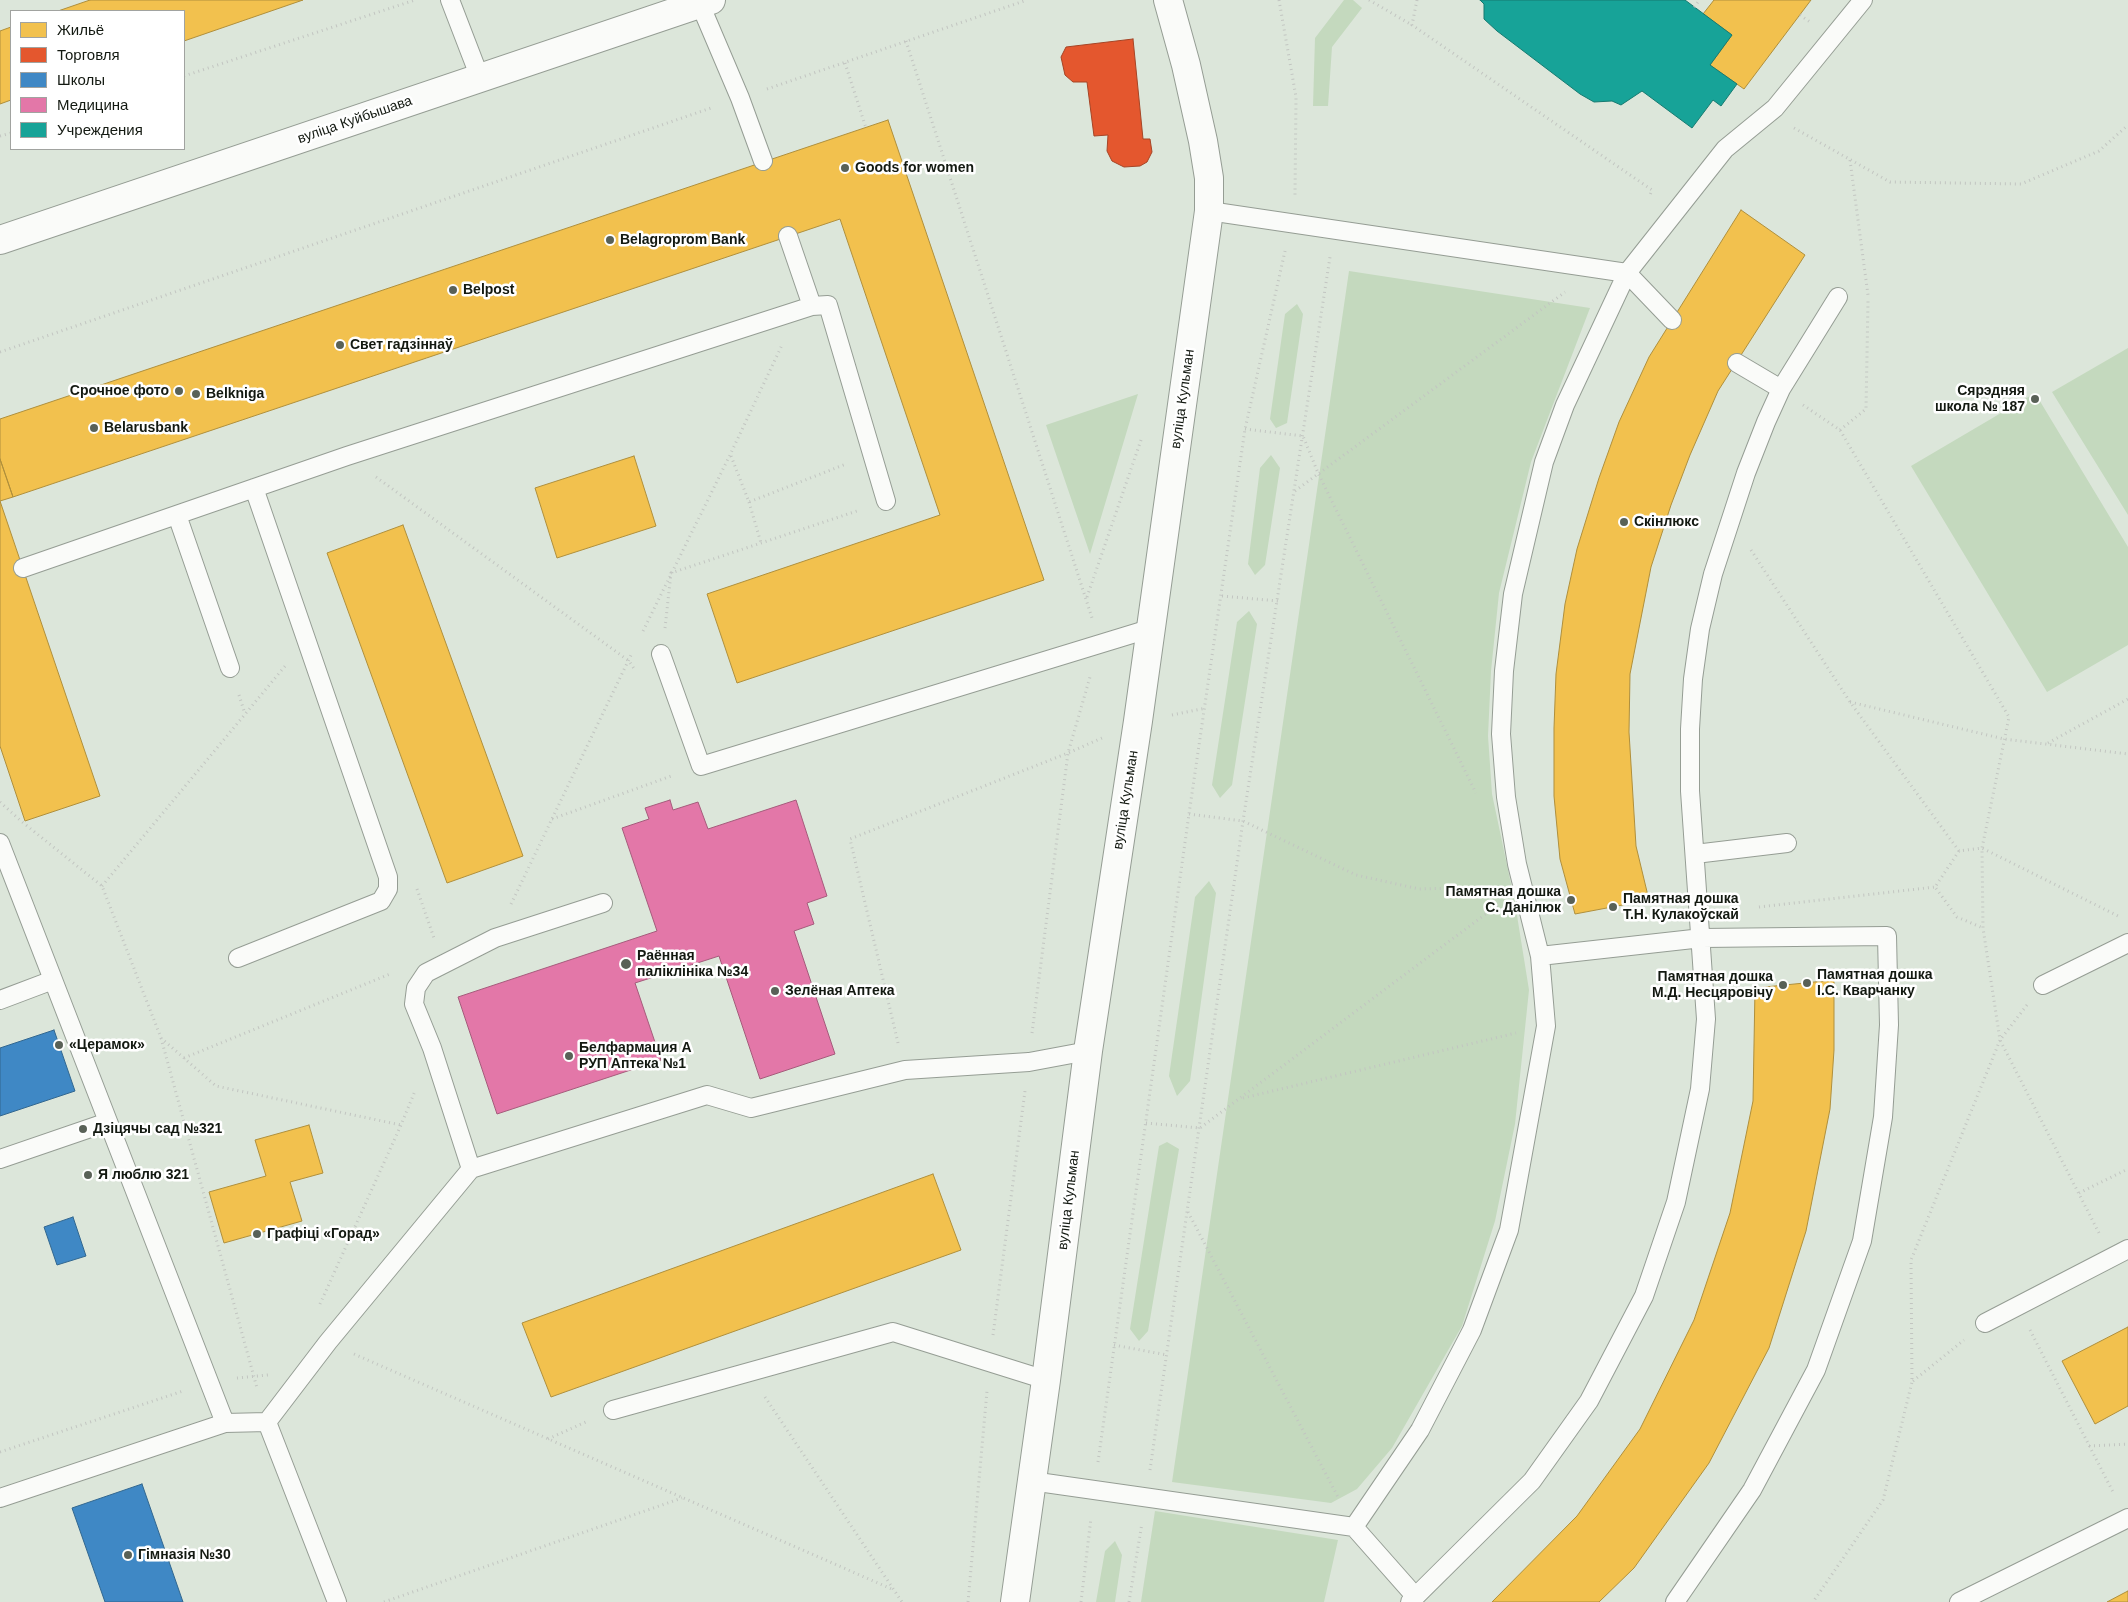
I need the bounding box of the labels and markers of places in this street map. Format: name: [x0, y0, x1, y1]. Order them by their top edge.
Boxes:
place label: Goods for women: [855, 160, 974, 176]
marker: Goods for women: [839, 162, 851, 174]
place label: Belagroprom Bank: [620, 232, 745, 248]
marker: Belagroprom Bank: [604, 234, 616, 246]
place label: Belpost: [463, 282, 514, 298]
marker: Belpost: [447, 284, 459, 296]
place label: Свет гадзіннаў: [350, 337, 453, 353]
marker: Свет гадзіннаў: [334, 339, 346, 351]
place label: Срочное фото: [70, 383, 169, 399]
place label: Сярэдняя школа № 187: [1935, 383, 2025, 416]
marker: Срочное фото: [173, 385, 185, 397]
place label: Belkniga: [206, 386, 264, 402]
marker: Belkniga: [190, 388, 202, 400]
marker: Сярэдняя школа № 187: [2029, 393, 2041, 405]
place label: Belarusbank: [104, 420, 188, 436]
marker: Belarusbank: [88, 422, 100, 434]
place label: Скінлюкс: [1634, 514, 1699, 530]
marker: Скінлюкс: [1618, 516, 1630, 528]
place label: Памятная дошка С. Данілюк: [1446, 884, 1561, 916]
place label: Памятная дошка Т.Н. Кулакоўскай: [1623, 891, 1739, 924]
marker: Памятная дошка С. Данілюк: [1565, 894, 1577, 906]
marker: Памятная дошка Т.Н. Кулакоўскай: [1607, 901, 1619, 913]
place label: Раённая паліклініка №34: [637, 948, 748, 980]
marker: Раённая паліклініка №34: [619, 957, 633, 971]
place label: Памятная дошка І.С. Кварчанку: [1817, 967, 1932, 1000]
place label: Памятная дошка М.Д. Несцяровічу: [1652, 969, 1773, 1002]
marker: Памятная дошка І.С. Кварчанку: [1801, 977, 1813, 989]
marker: Памятная дошка М.Д. Несцяровічу: [1777, 979, 1789, 991]
place label: Зелёная Аптека: [785, 983, 895, 999]
marker: Зелёная Аптека: [769, 985, 781, 997]
place label: «Церамок»: [69, 1037, 145, 1053]
marker: «Церамок»: [53, 1039, 65, 1051]
place label: Белфармация А РУП Аптека №1: [579, 1040, 691, 1072]
marker: Белфармация А РУП Аптека №1: [563, 1050, 575, 1062]
place label: Дзіцячы сад №321: [93, 1121, 222, 1137]
marker: Дзіцячы сад №321: [77, 1123, 89, 1135]
place label: Я люблю 321: [98, 1167, 189, 1183]
marker: Я люблю 321: [82, 1169, 94, 1181]
place label: Графіці «Горад»: [267, 1226, 380, 1242]
marker: Графіці «Горад»: [251, 1228, 263, 1240]
place label: Гімназія №30: [138, 1547, 231, 1563]
marker: Гімназія №30: [122, 1549, 134, 1561]

